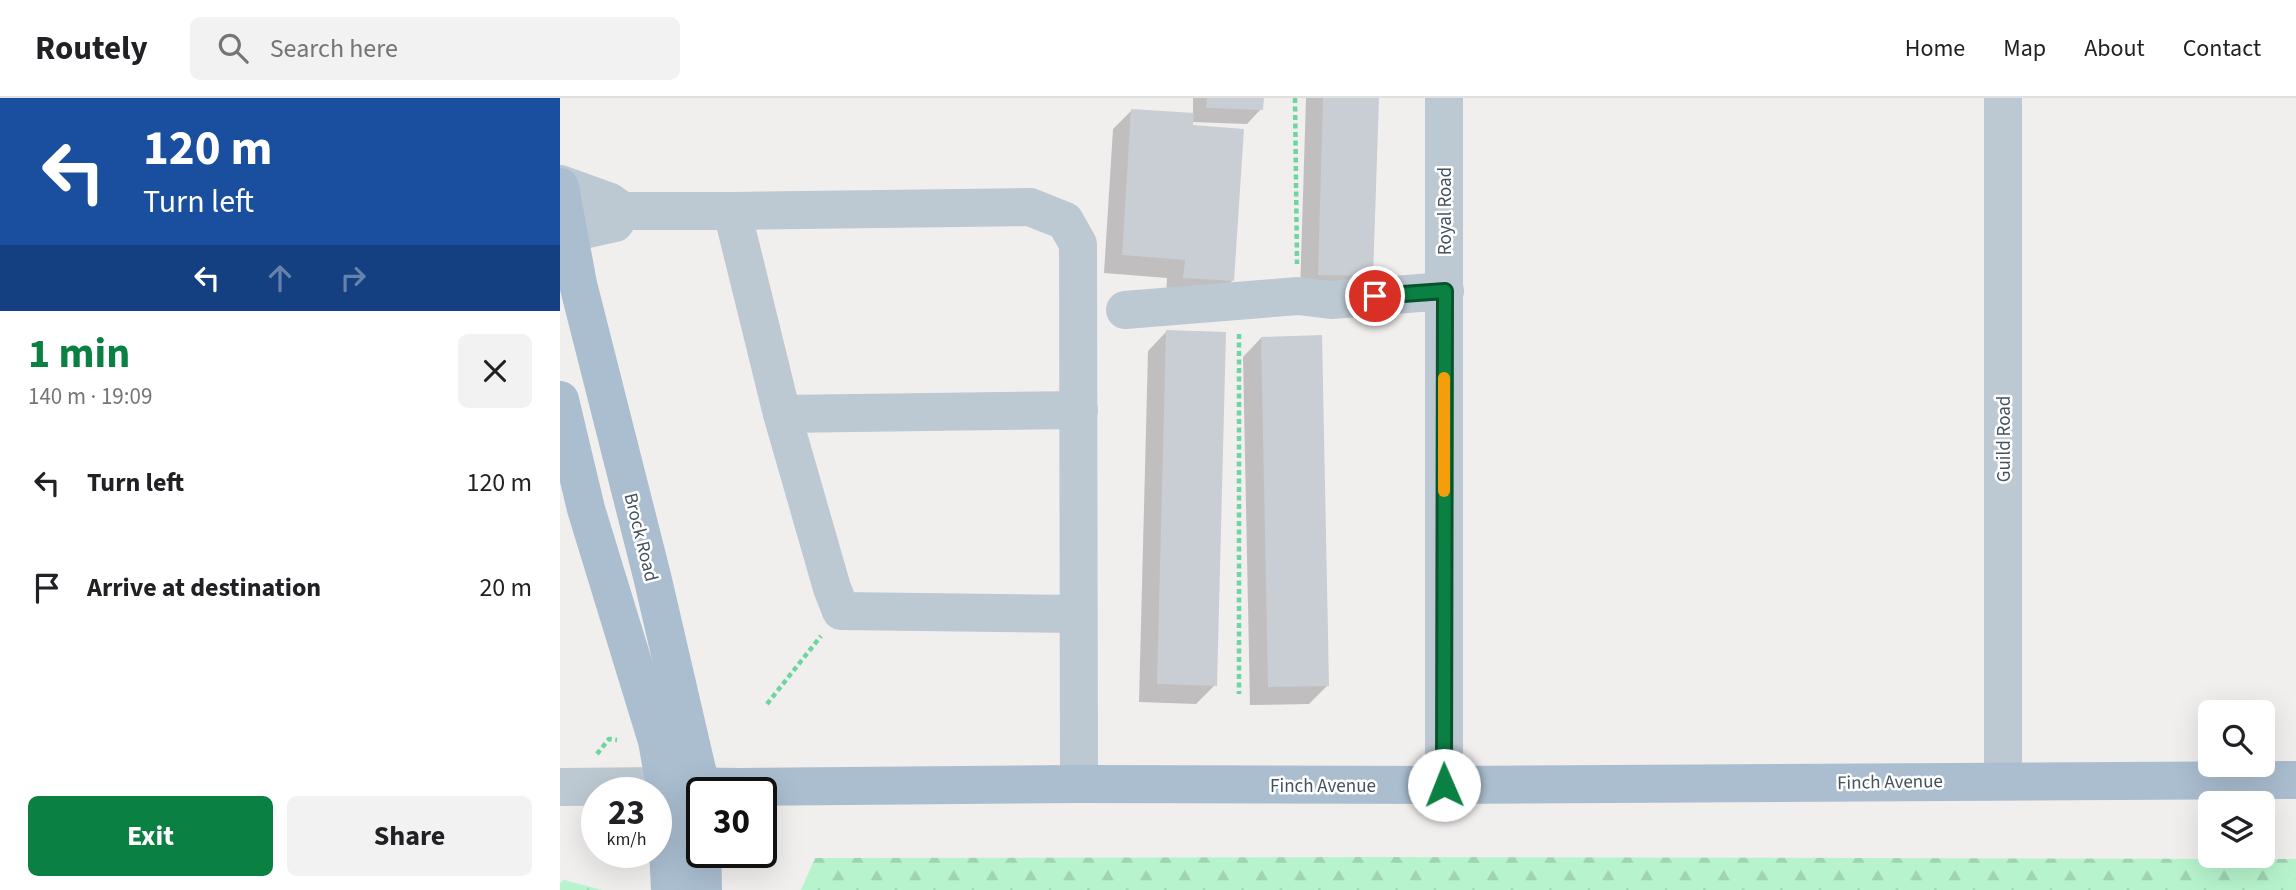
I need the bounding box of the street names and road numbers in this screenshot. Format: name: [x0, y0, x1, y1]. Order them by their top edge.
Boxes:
street label: Royal Road: [1432, 167, 1459, 255]
street label: Guild Road: [1991, 396, 2018, 482]
street label: Brock Road: [616, 490, 665, 585]
street label: Finch Avenue: [1837, 768, 1943, 797]
street label: Finch Avenue: [1270, 773, 1376, 800]

